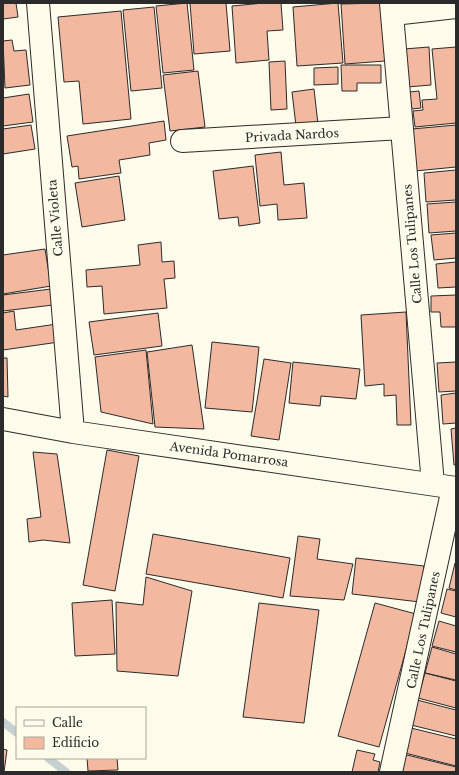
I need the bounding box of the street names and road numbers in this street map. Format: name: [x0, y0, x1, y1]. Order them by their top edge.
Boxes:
street label: Privada Nardos: [245, 125, 339, 145]
street label: Calle Violeta: [44, 179, 66, 257]
street label: Calle Los Tulipanes: [399, 184, 425, 304]
street label: Avenida Pomarrosa: [168, 438, 290, 470]
street label: Calle Los Tulipanes: [403, 570, 443, 690]

